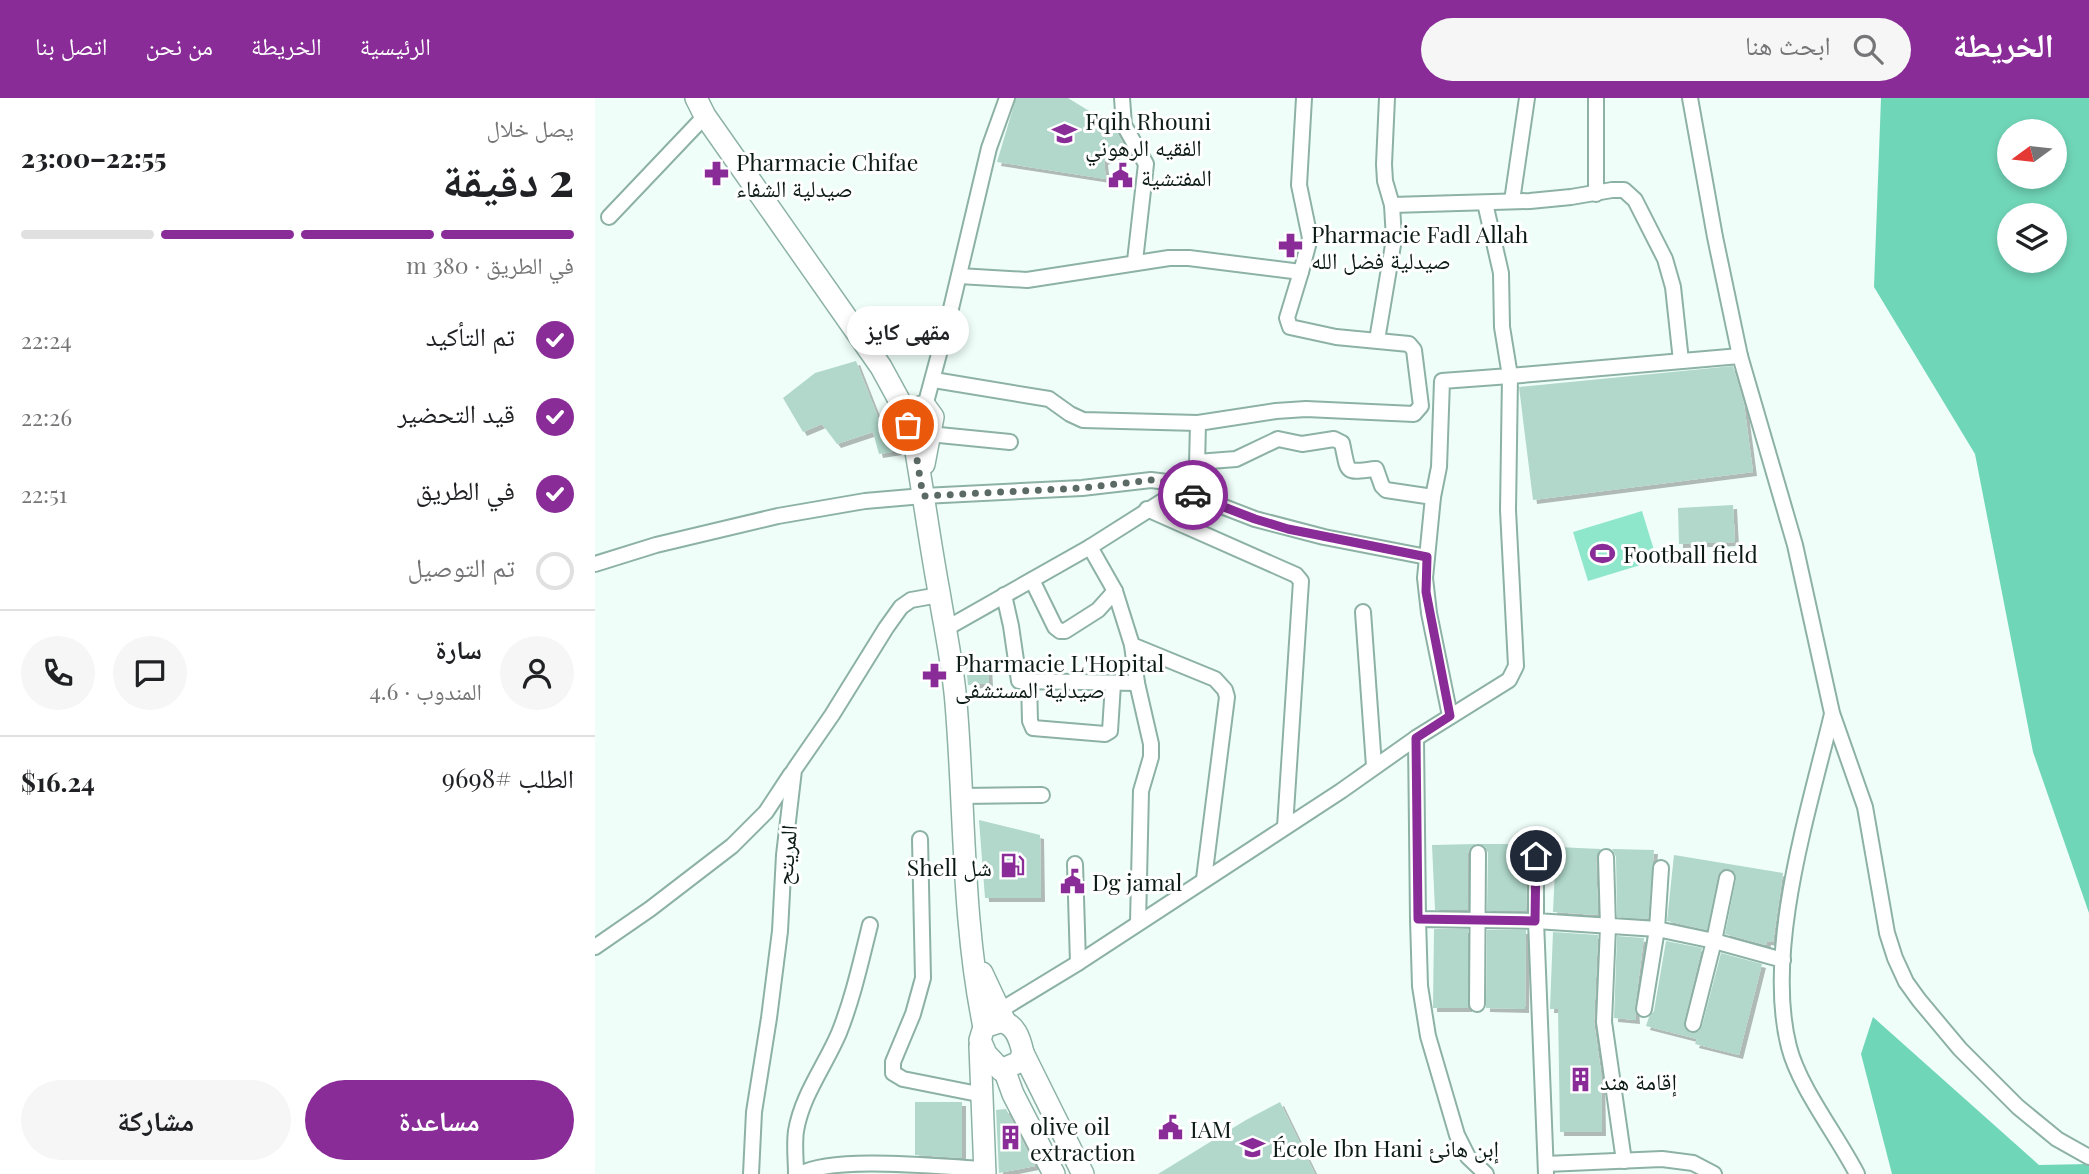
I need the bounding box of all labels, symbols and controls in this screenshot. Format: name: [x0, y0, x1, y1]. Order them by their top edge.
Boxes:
search box: [1421, 18, 1911, 81]
text: الخريطة: [1953, 21, 2054, 65]
text: ابحث هنا: [1745, 27, 1831, 62]
text: اتصل بنا: [35, 29, 107, 61]
text: من نحن: [145, 29, 213, 61]
text: الخريطة: [251, 29, 322, 61]
text: الرئيسية: [360, 29, 431, 61]
icon: search: [1849, 30, 1887, 68]
place label: Fqih Rhouni الفقيه الرهوني: [1085, 105, 1212, 166]
text: يصل خلال: [487, 112, 574, 143]
school or university icon: Fqih Rhouni الفقيه الرهوني: [1051, 119, 1079, 147]
north arrow: [1997, 119, 2067, 189]
map controls: [1997, 119, 2067, 273]
text: 22:55–23:00: [21, 140, 166, 175]
place label: Pharmacie Chifae صيدلية الشفاء: [736, 146, 918, 203]
text: 2 دقيقة: [442, 147, 574, 209]
pharmacy icon: Pharmacie Chifae صيدلية الشفاء: [702, 160, 730, 188]
place label: المفتشية: [1141, 161, 1212, 192]
public building icon: المفتشية: [1107, 162, 1135, 190]
button: layers: [1997, 203, 2067, 273]
place label: Pharmacie Fadl Allah صيدلية فضل الله: [1311, 218, 1529, 275]
pharmacy icon: Pharmacie Fadl Allah صيدلية فضل الله: [1277, 232, 1305, 260]
text: في الطريق · 380 m: [406, 249, 574, 280]
callout: مقهى كايز: [847, 306, 969, 355]
text: مقهى كايز: [866, 315, 950, 346]
text: تم التأكيد: [426, 318, 515, 353]
icon: check: [536, 321, 574, 359]
text: 22:24: [21, 324, 72, 355]
text: قيد التحضير: [397, 395, 515, 430]
pin: [878, 395, 938, 455]
icon: check: [536, 398, 574, 436]
text: 22:26: [21, 401, 72, 432]
icon: bag: [889, 406, 927, 444]
courier: [1158, 460, 1228, 530]
text: في الطريق: [416, 472, 515, 507]
icon: check: [536, 475, 574, 513]
icon: car: [1174, 476, 1212, 514]
text: 22:51: [21, 478, 67, 509]
place label: Football field: [1623, 538, 1758, 569]
sports icon: Football field: [1589, 539, 1617, 567]
text: تم التوصيل: [407, 549, 515, 584]
text: سارة: [435, 631, 482, 666]
button: phone: [21, 636, 95, 710]
button: chat: [113, 636, 187, 710]
button: person: [500, 636, 574, 710]
place label: Pharmacie L'Hopital صيدلية المستشفى: [955, 647, 1165, 704]
pharmacy icon: Pharmacie L'Hopital صيدلية المستشفى: [921, 661, 949, 689]
text: المندوب · 4.6: [369, 675, 482, 706]
text: الطلب #9698: [442, 760, 574, 795]
text: $16.24: [21, 764, 95, 799]
street label: المريتح: [767, 823, 804, 887]
pin: [1506, 826, 1566, 886]
icon: home: [1517, 837, 1555, 875]
place label: Shell شل: [907, 851, 992, 882]
fuel station icon: Shell شل: [998, 852, 1026, 880]
place label: Dg jamal: [1092, 866, 1183, 897]
public building icon: Dg jamal: [1058, 867, 1086, 895]
place label: إقامة هند: [1600, 1065, 1677, 1097]
building icon: إقامة هند: [1566, 1066, 1594, 1094]
button: مشاركة: [21, 1080, 291, 1160]
button: مساعدة: [305, 1080, 574, 1160]
place label: olive oil extraction: [1030, 1110, 1136, 1167]
place label: IAM: [1190, 1113, 1232, 1144]
public building icon: IAM: [1156, 1114, 1184, 1142]
building icon: olive oil extraction: [996, 1124, 1024, 1152]
place label: École Ibn Hani إبن هانئ: [1272, 1132, 1499, 1164]
school or university icon: École Ibn Hani إبن هانئ: [1238, 1133, 1266, 1161]

